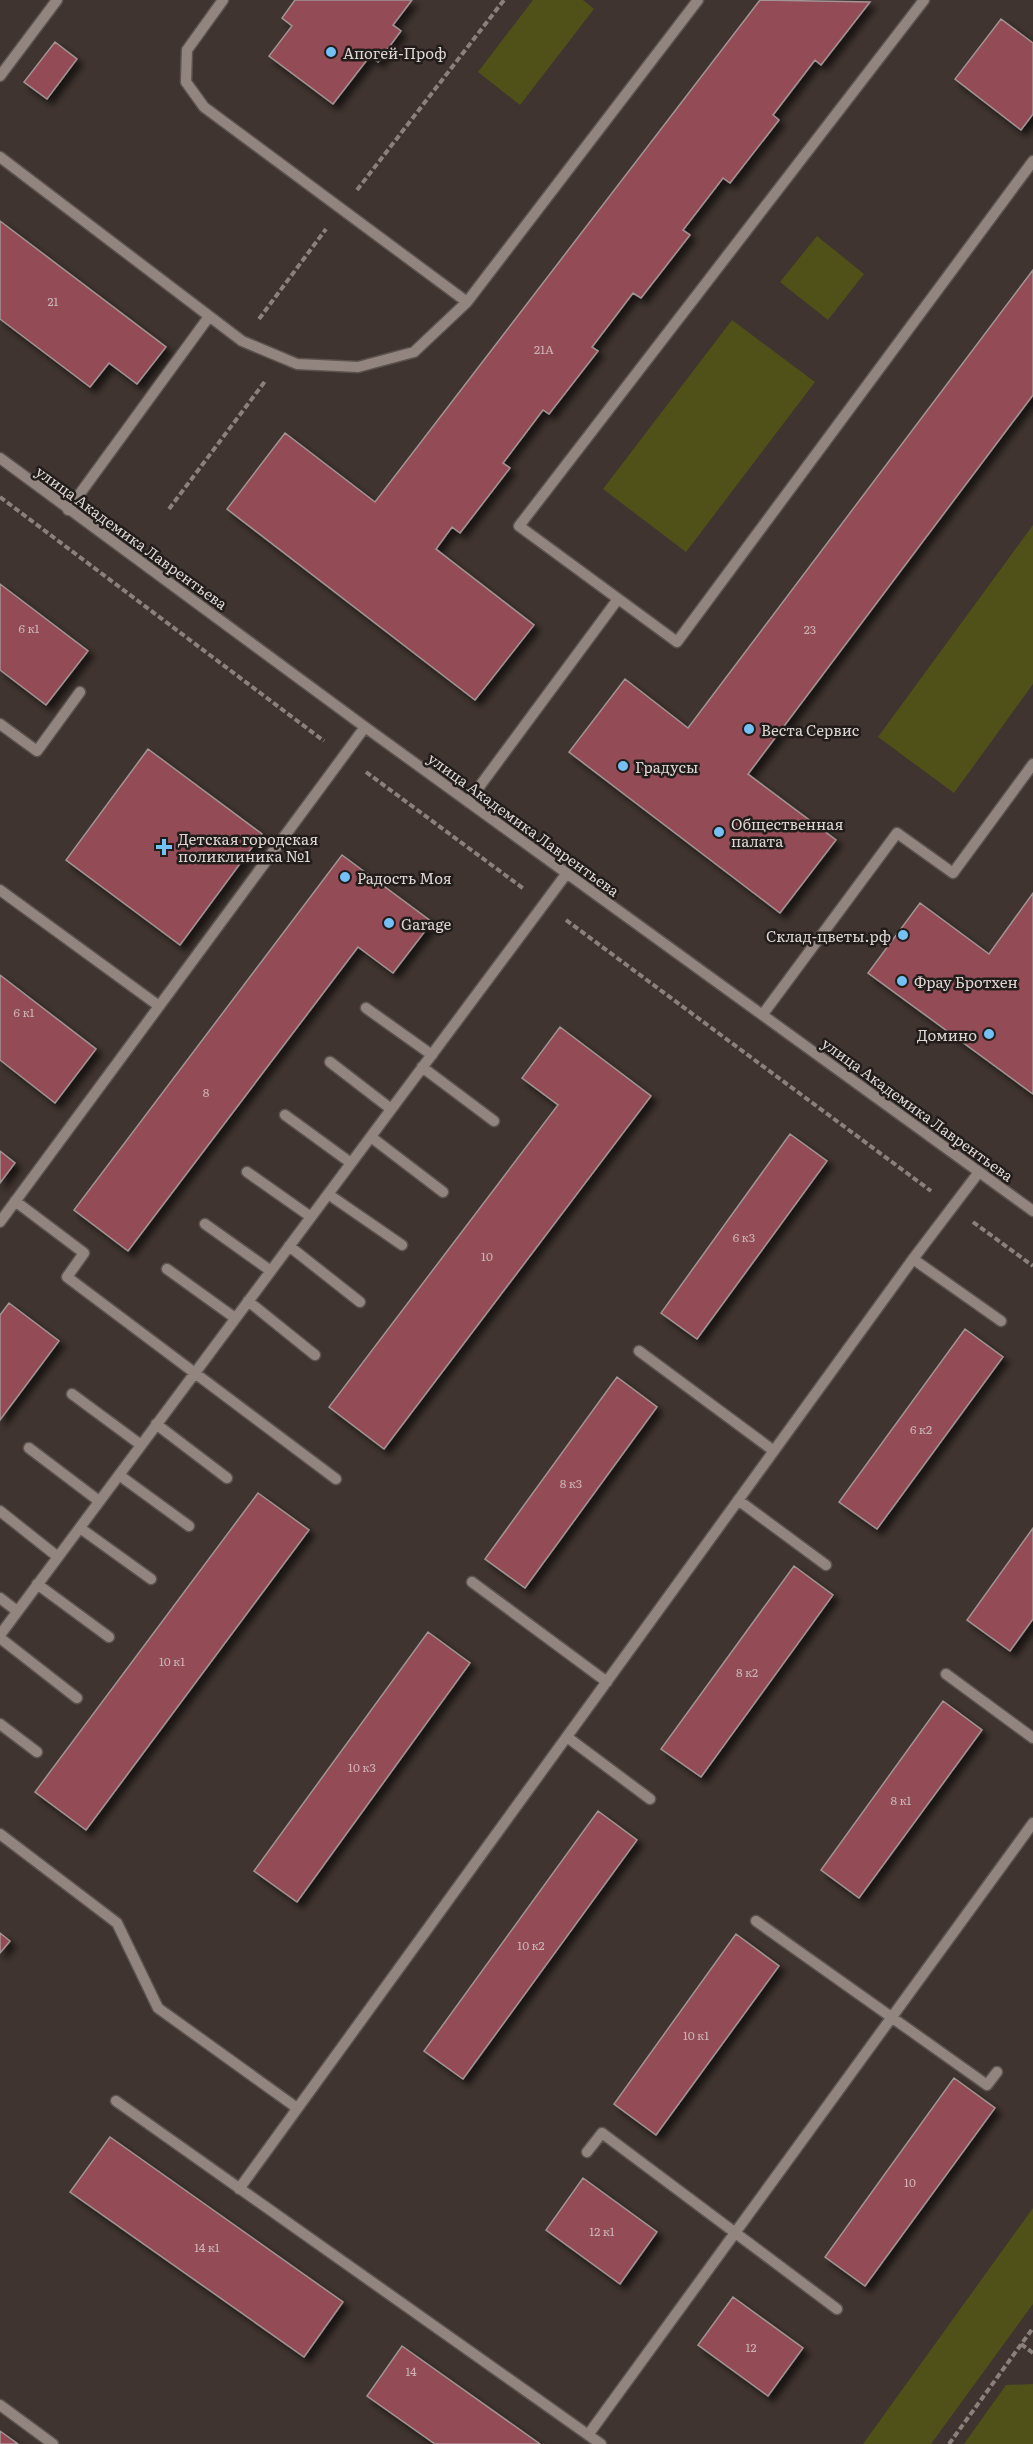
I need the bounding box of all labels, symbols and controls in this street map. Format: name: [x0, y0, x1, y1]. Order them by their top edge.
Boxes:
place label: Апогей-Проф: [343, 41, 446, 64]
marker: Апогей-Проф: [324, 45, 338, 59]
house number: 21: [48, 292, 59, 310]
house number: 21А: [534, 340, 554, 358]
street label: улица Академика Лаврентьева: [31, 459, 233, 615]
house number: 6 к1: [19, 619, 40, 637]
house number: 23: [804, 620, 816, 638]
place label: Веста Сервис: [761, 718, 860, 741]
marker: Веста Сервис: [742, 722, 756, 736]
street label: улица Академика Лаврентьева: [423, 746, 625, 902]
place label: Градусы: [635, 755, 698, 778]
marker: Градусы: [616, 759, 630, 773]
place label: Общественная палата: [731, 812, 843, 852]
marker: Общественная палата: [712, 825, 726, 839]
place label: Детская городская поликлиника №1: [178, 827, 318, 867]
marker: Детская городская поликлиника №1: [155, 838, 173, 856]
place label: Радость Моя: [357, 866, 452, 889]
marker: Радость Моя: [338, 870, 352, 884]
place label: Garage: [401, 912, 451, 935]
marker: Garage: [382, 916, 396, 930]
place label: Склад-цветы.рф: [766, 924, 891, 947]
marker: Склад-цветы.рф: [896, 928, 910, 942]
place label: Фрау Бротхен: [914, 970, 1018, 993]
marker: Фрау Бротхен: [895, 974, 909, 988]
house number: 6 к1: [14, 1003, 35, 1021]
place label: Домино: [917, 1023, 977, 1046]
marker: Домино: [982, 1027, 996, 1041]
street label: улица Академика Лаврентьева: [817, 1031, 1019, 1187]
house number: 8: [203, 1083, 210, 1101]
house number: 6 к3: [733, 1228, 755, 1246]
house number: 10: [481, 1247, 493, 1265]
house number: 6 к2: [910, 1420, 932, 1438]
house number: 8 к3: [560, 1474, 582, 1492]
house number: 10 к1: [159, 1652, 185, 1670]
house number: 8 к2: [736, 1663, 758, 1681]
house number: 10 к3: [348, 1758, 376, 1776]
house number: 8 к1: [890, 1791, 912, 1809]
house number: 10 к2: [517, 1936, 545, 1954]
house number: 10 к1: [683, 2026, 709, 2044]
house number: 10: [904, 2173, 916, 2191]
house number: 12 к1: [589, 2222, 615, 2240]
house number: 14 к1: [194, 2238, 220, 2256]
house number: 12: [746, 2338, 756, 2356]
house number: 14: [405, 2362, 417, 2380]

